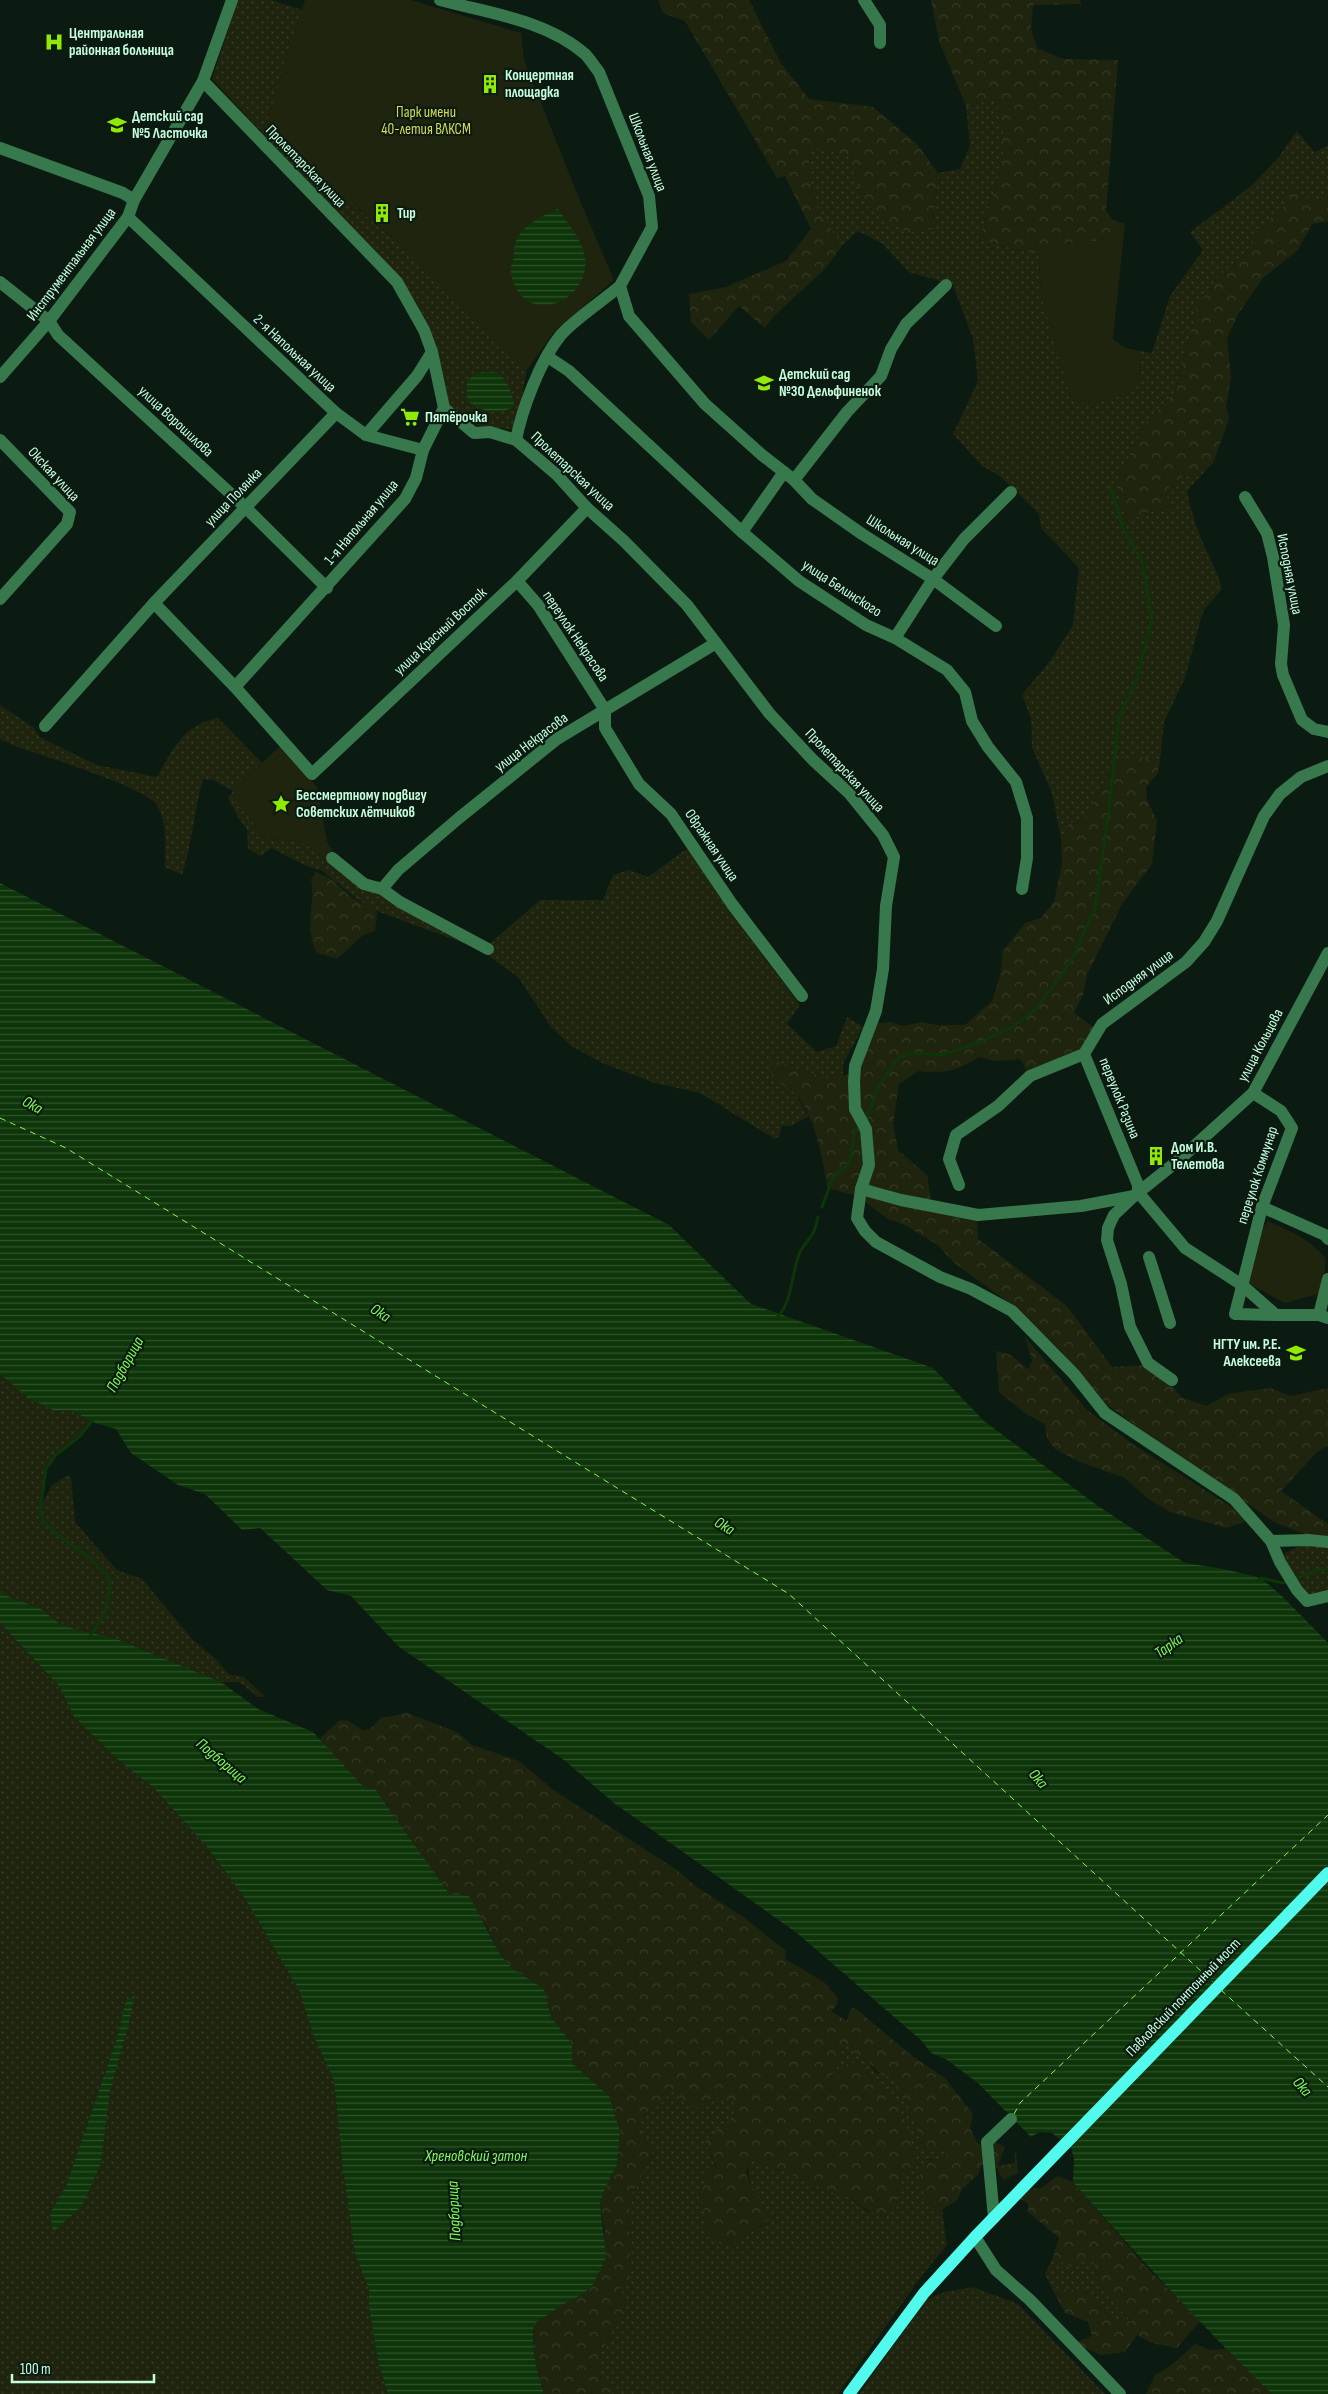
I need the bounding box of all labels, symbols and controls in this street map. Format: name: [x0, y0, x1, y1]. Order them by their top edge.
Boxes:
place label: Центральная районная больница: [69, 24, 174, 60]
hospital icon: Центральная районная больница: [43, 31, 65, 53]
place label: Концертная площадка: [505, 66, 574, 102]
building icon: Концертная площадка: [479, 73, 501, 95]
park label: Парк имени 40-летия ВЛКСМ: [381, 103, 471, 139]
place label: Детский сад №5 Ласточка: [132, 107, 208, 143]
street label: Школьная улица: [624, 110, 671, 194]
school or university icon: Детский сад №5 Ласточка: [106, 114, 128, 136]
street label: Пролетарская улица: [261, 121, 350, 212]
building icon: Тир: [371, 202, 393, 224]
street label: Инструментальная улица: [23, 204, 120, 325]
place label: Тир: [397, 204, 416, 223]
street label: 2-я Напольная улица: [249, 310, 340, 397]
place label: Детский сад №30 Дельфиненок: [779, 365, 882, 401]
school or university icon: Детский сад №30 Дельфиненок: [753, 372, 775, 394]
street label: улица Ворошилова: [134, 382, 218, 461]
supermarket icon: Пятёрочка: [399, 406, 421, 428]
place label: Пятёрочка: [425, 408, 487, 427]
street label: Пролетарская улица: [527, 428, 619, 515]
street label: Окская улица: [24, 443, 84, 506]
street label: улица Полянка: [201, 464, 266, 531]
street label: 1-я Напольная улица: [320, 476, 403, 569]
street label: Школьная улица: [863, 510, 943, 570]
street label: Исподняя улица: [1272, 532, 1307, 616]
street label: улица Белинского: [798, 556, 885, 621]
street label: улица Красный Восток: [390, 583, 491, 679]
street label: переулок Некрасова: [538, 587, 613, 685]
street label: улица Некрасова: [491, 708, 572, 776]
street label: Пролетарская улица: [801, 724, 889, 816]
place label: Бессмертному подвигу Советских лётчиков: [296, 786, 428, 822]
place icon: Бессмертному подвигу Советских лётчиков: [270, 793, 292, 815]
street label: Овражная улица: [680, 805, 743, 885]
street label: Исподняя улица: [1100, 945, 1177, 1009]
street label: улица Кольцова: [1233, 1005, 1288, 1085]
street label: переулок Разина: [1095, 1055, 1144, 1142]
water label: Ока: [19, 1092, 46, 1119]
street label: переулок Коммунар: [1233, 1124, 1282, 1226]
place label: Дом И.В. Телетова: [1171, 1138, 1224, 1174]
building icon: Дом И.В. Телетова: [1145, 1145, 1167, 1167]
water label: Ока: [367, 1300, 394, 1327]
water label: Подборица: [102, 1333, 148, 1396]
place label: НГТУ им. Р.Е. Алексеева: [1213, 1335, 1281, 1371]
school or university icon: НГТУ им. Р.Е. Алексеева: [1285, 1342, 1307, 1364]
water label: Ока: [711, 1513, 738, 1540]
water label: Тарка: [1151, 1629, 1187, 1663]
water label: Подборица: [192, 1735, 251, 1788]
water label: Ока: [1024, 1765, 1052, 1793]
street label: Павловский понтонный мост: [1122, 1934, 1245, 2061]
water label: Ока: [1288, 2073, 1316, 2101]
water label: Хреновский затон: [424, 2147, 527, 2166]
water label: Подборица: [443, 2180, 466, 2241]
scale bar: [12, 2352, 155, 2384]
text: 100 m: [20, 2360, 51, 2379]

